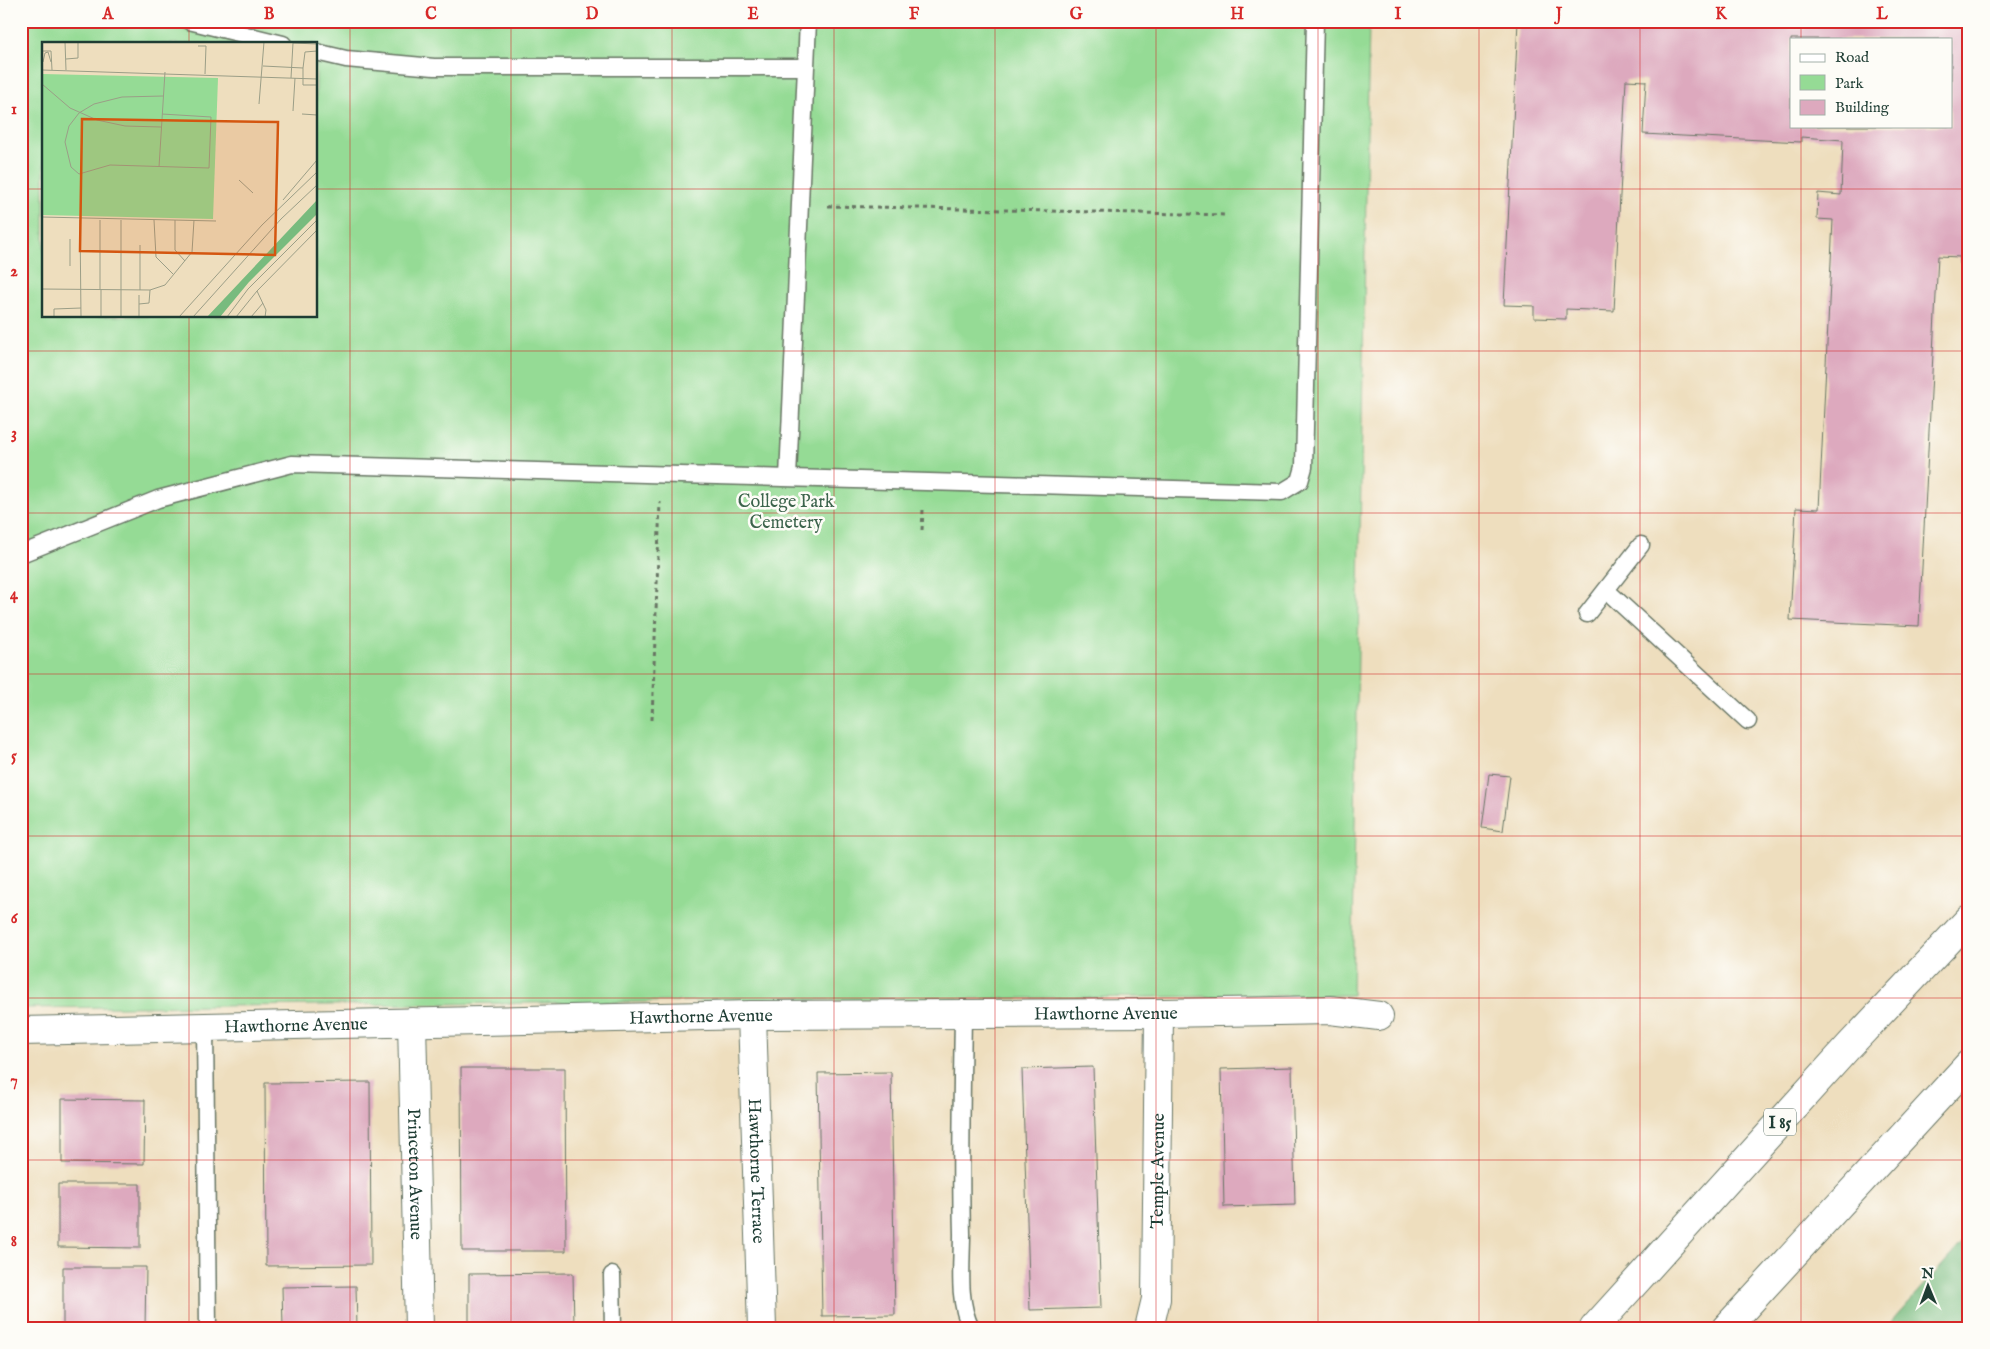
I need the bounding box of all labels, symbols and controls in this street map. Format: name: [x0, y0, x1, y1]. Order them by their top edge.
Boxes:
text: A: [102, 5, 115, 25]
text: B: [264, 5, 275, 25]
text: C: [425, 5, 437, 25]
text: D: [586, 5, 599, 25]
text: E: [747, 5, 759, 25]
text: F: [909, 5, 920, 25]
text: G: [1070, 5, 1083, 25]
text: H: [1230, 5, 1244, 25]
text: I: [1395, 5, 1402, 25]
text: J: [1554, 5, 1563, 25]
text: K: [1715, 5, 1728, 25]
text: L: [1876, 5, 1888, 25]
legend: [1790, 38, 1952, 128]
inset map: [42, 42, 318, 318]
text: Road: [1835, 48, 1870, 67]
text: Park: [1835, 74, 1865, 93]
text: Building: [1835, 98, 1890, 117]
text: 1: [11, 100, 17, 120]
text: 2: [10, 262, 18, 282]
text: 3: [11, 424, 17, 444]
park label: College Park Cemetery: [738, 491, 835, 535]
text: 4: [10, 585, 19, 605]
text: 5: [11, 747, 17, 767]
text: 6: [11, 909, 19, 929]
street label: Hawthorne Avenue: [1034, 1003, 1178, 1027]
street label: Hawthorne Avenue: [629, 1005, 773, 1031]
street label: Hawthorne Avenue: [224, 1013, 368, 1040]
text: 7: [10, 1071, 18, 1091]
street label: Hawthorne Terrace: [742, 1098, 769, 1244]
street label: Princeton Avenue: [401, 1108, 427, 1240]
road number: I 85: [1764, 1108, 1796, 1136]
street label: Temple Avenue: [1147, 1113, 1171, 1229]
text: 8: [11, 1232, 17, 1252]
north arrow: [1902, 1262, 1952, 1312]
text: N: [1921, 1265, 1934, 1283]

